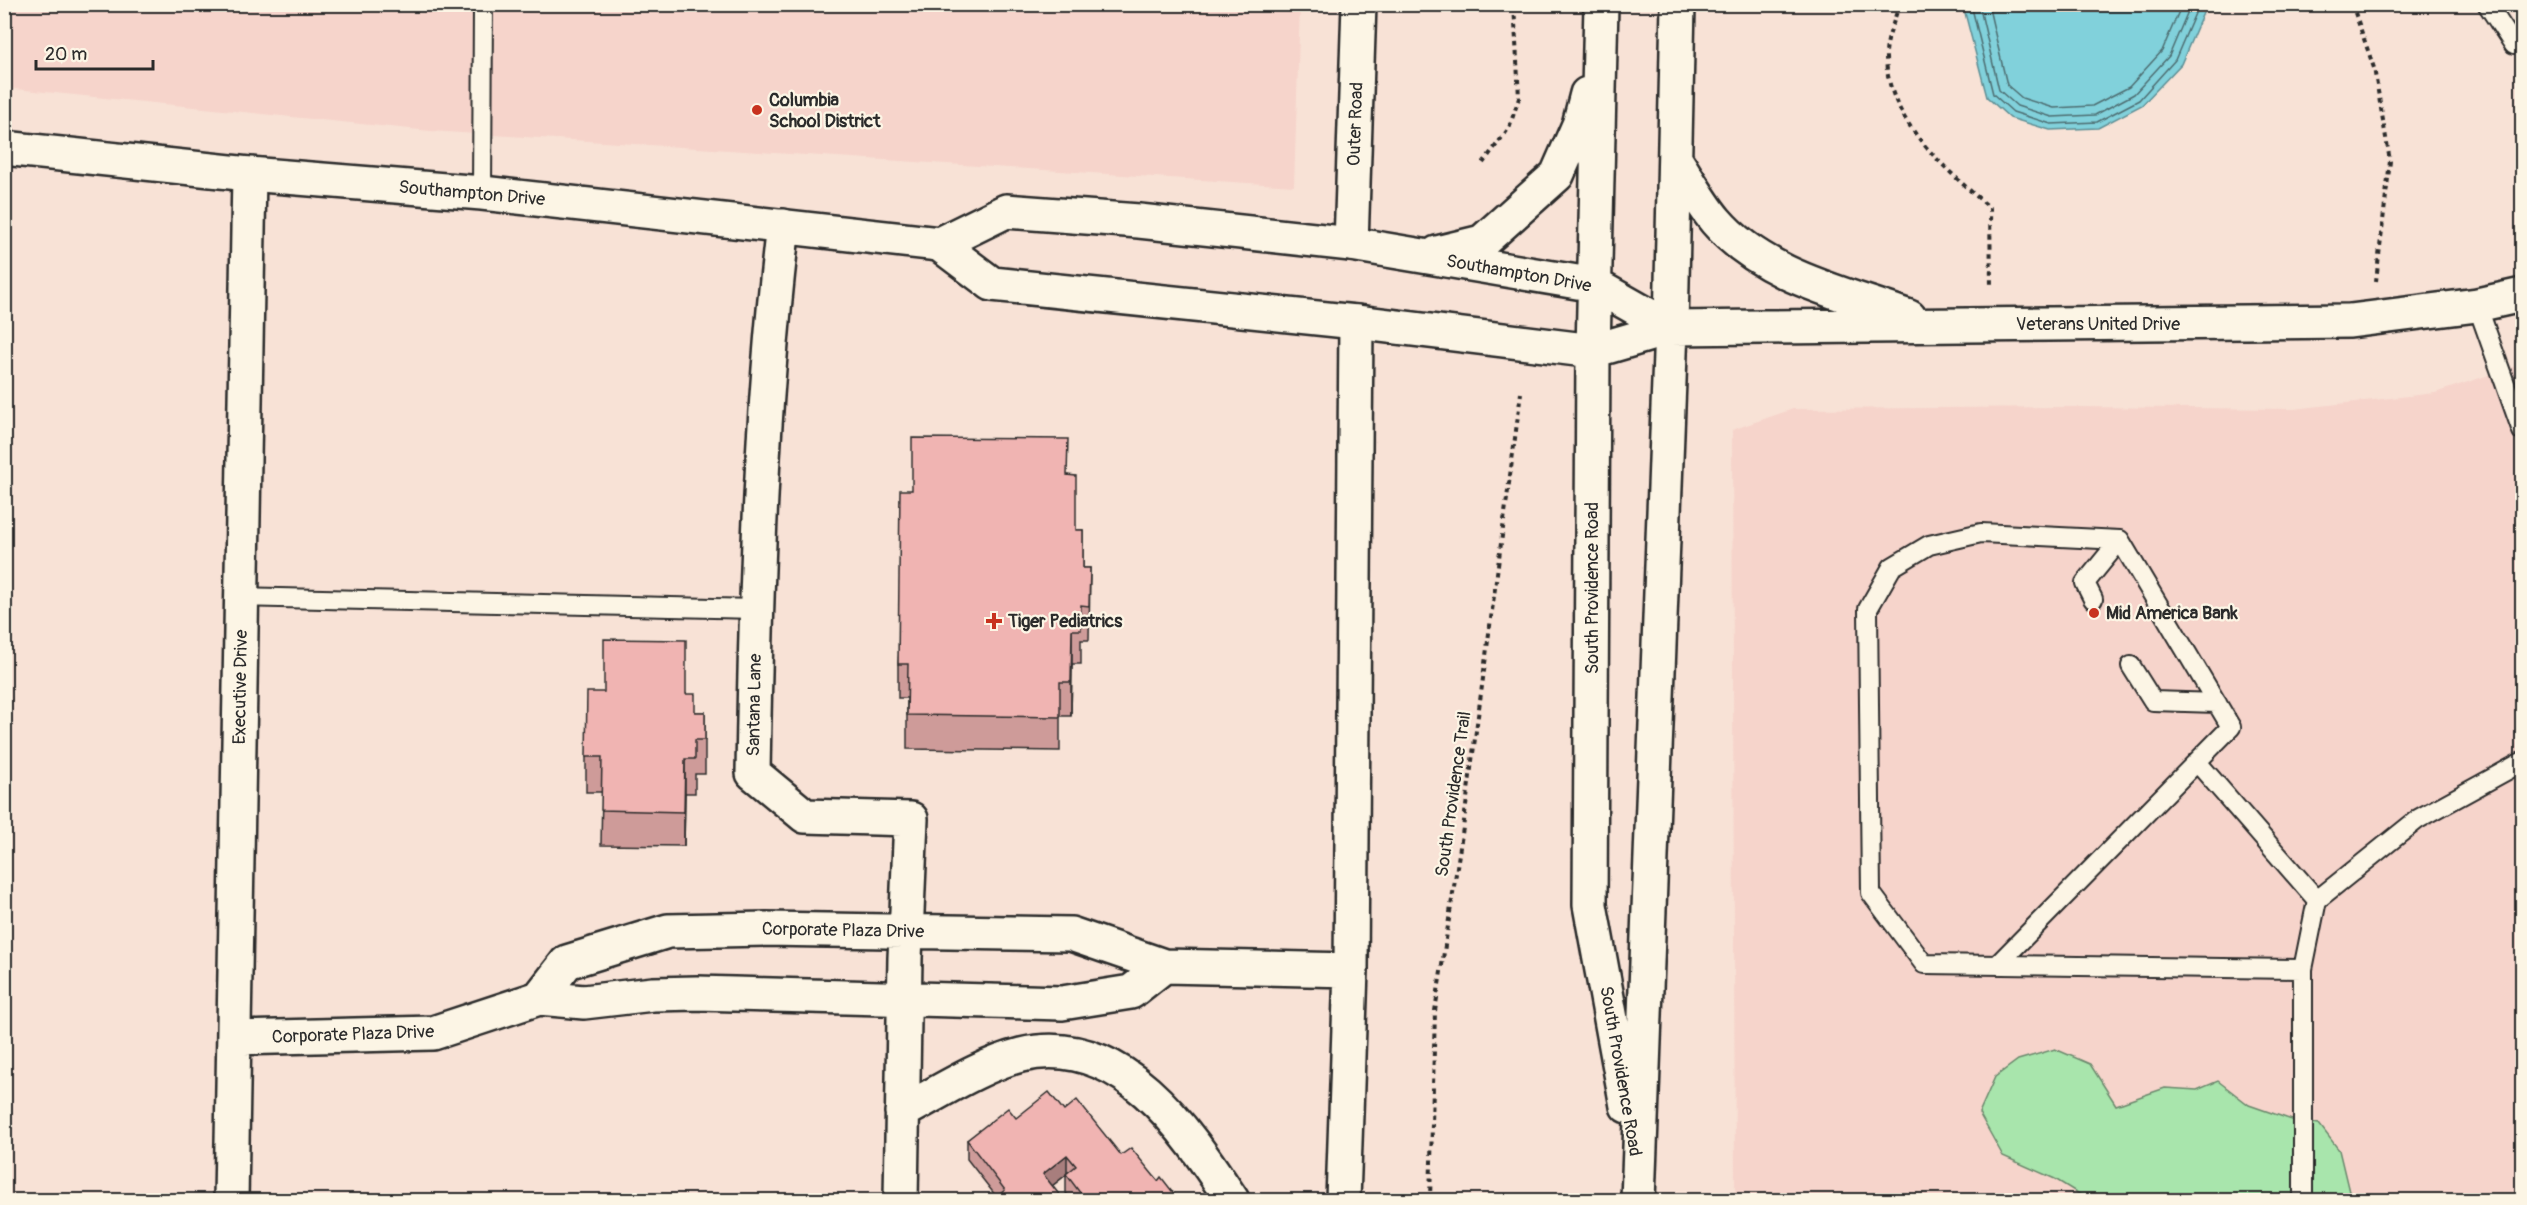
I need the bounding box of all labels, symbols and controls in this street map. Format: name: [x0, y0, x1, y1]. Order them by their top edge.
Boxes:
scale bar: [36, 33, 153, 71]
text: 20 m: [45, 43, 87, 66]
street label: Outer Road: [1343, 82, 1368, 167]
place label: Columbia School District: [769, 89, 881, 133]
marker: Columbia School District: [750, 103, 764, 117]
street label: Southampton Drive: [398, 176, 546, 211]
street label: Southampton Drive: [1445, 249, 1593, 298]
street label: Veterans United Drive: [2016, 313, 2180, 336]
street label: South Providence Road: [1581, 502, 1604, 674]
place label: Mid America Bank: [2106, 602, 2238, 625]
marker: Mid America Bank: [2087, 606, 2101, 620]
place label: Tiger Pediatrics: [1007, 610, 1123, 633]
marker: Tiger Pediatrics: [985, 612, 1003, 630]
street label: Executive Drive: [228, 629, 253, 745]
street label: Santana Lane: [742, 653, 767, 757]
street label: South Providence Trail: [1431, 710, 1476, 878]
street label: Corporate Plaza Drive: [762, 918, 924, 943]
street label: South Providence Road: [1594, 984, 1647, 1158]
street label: Corporate Plaza Drive: [272, 1020, 435, 1049]

